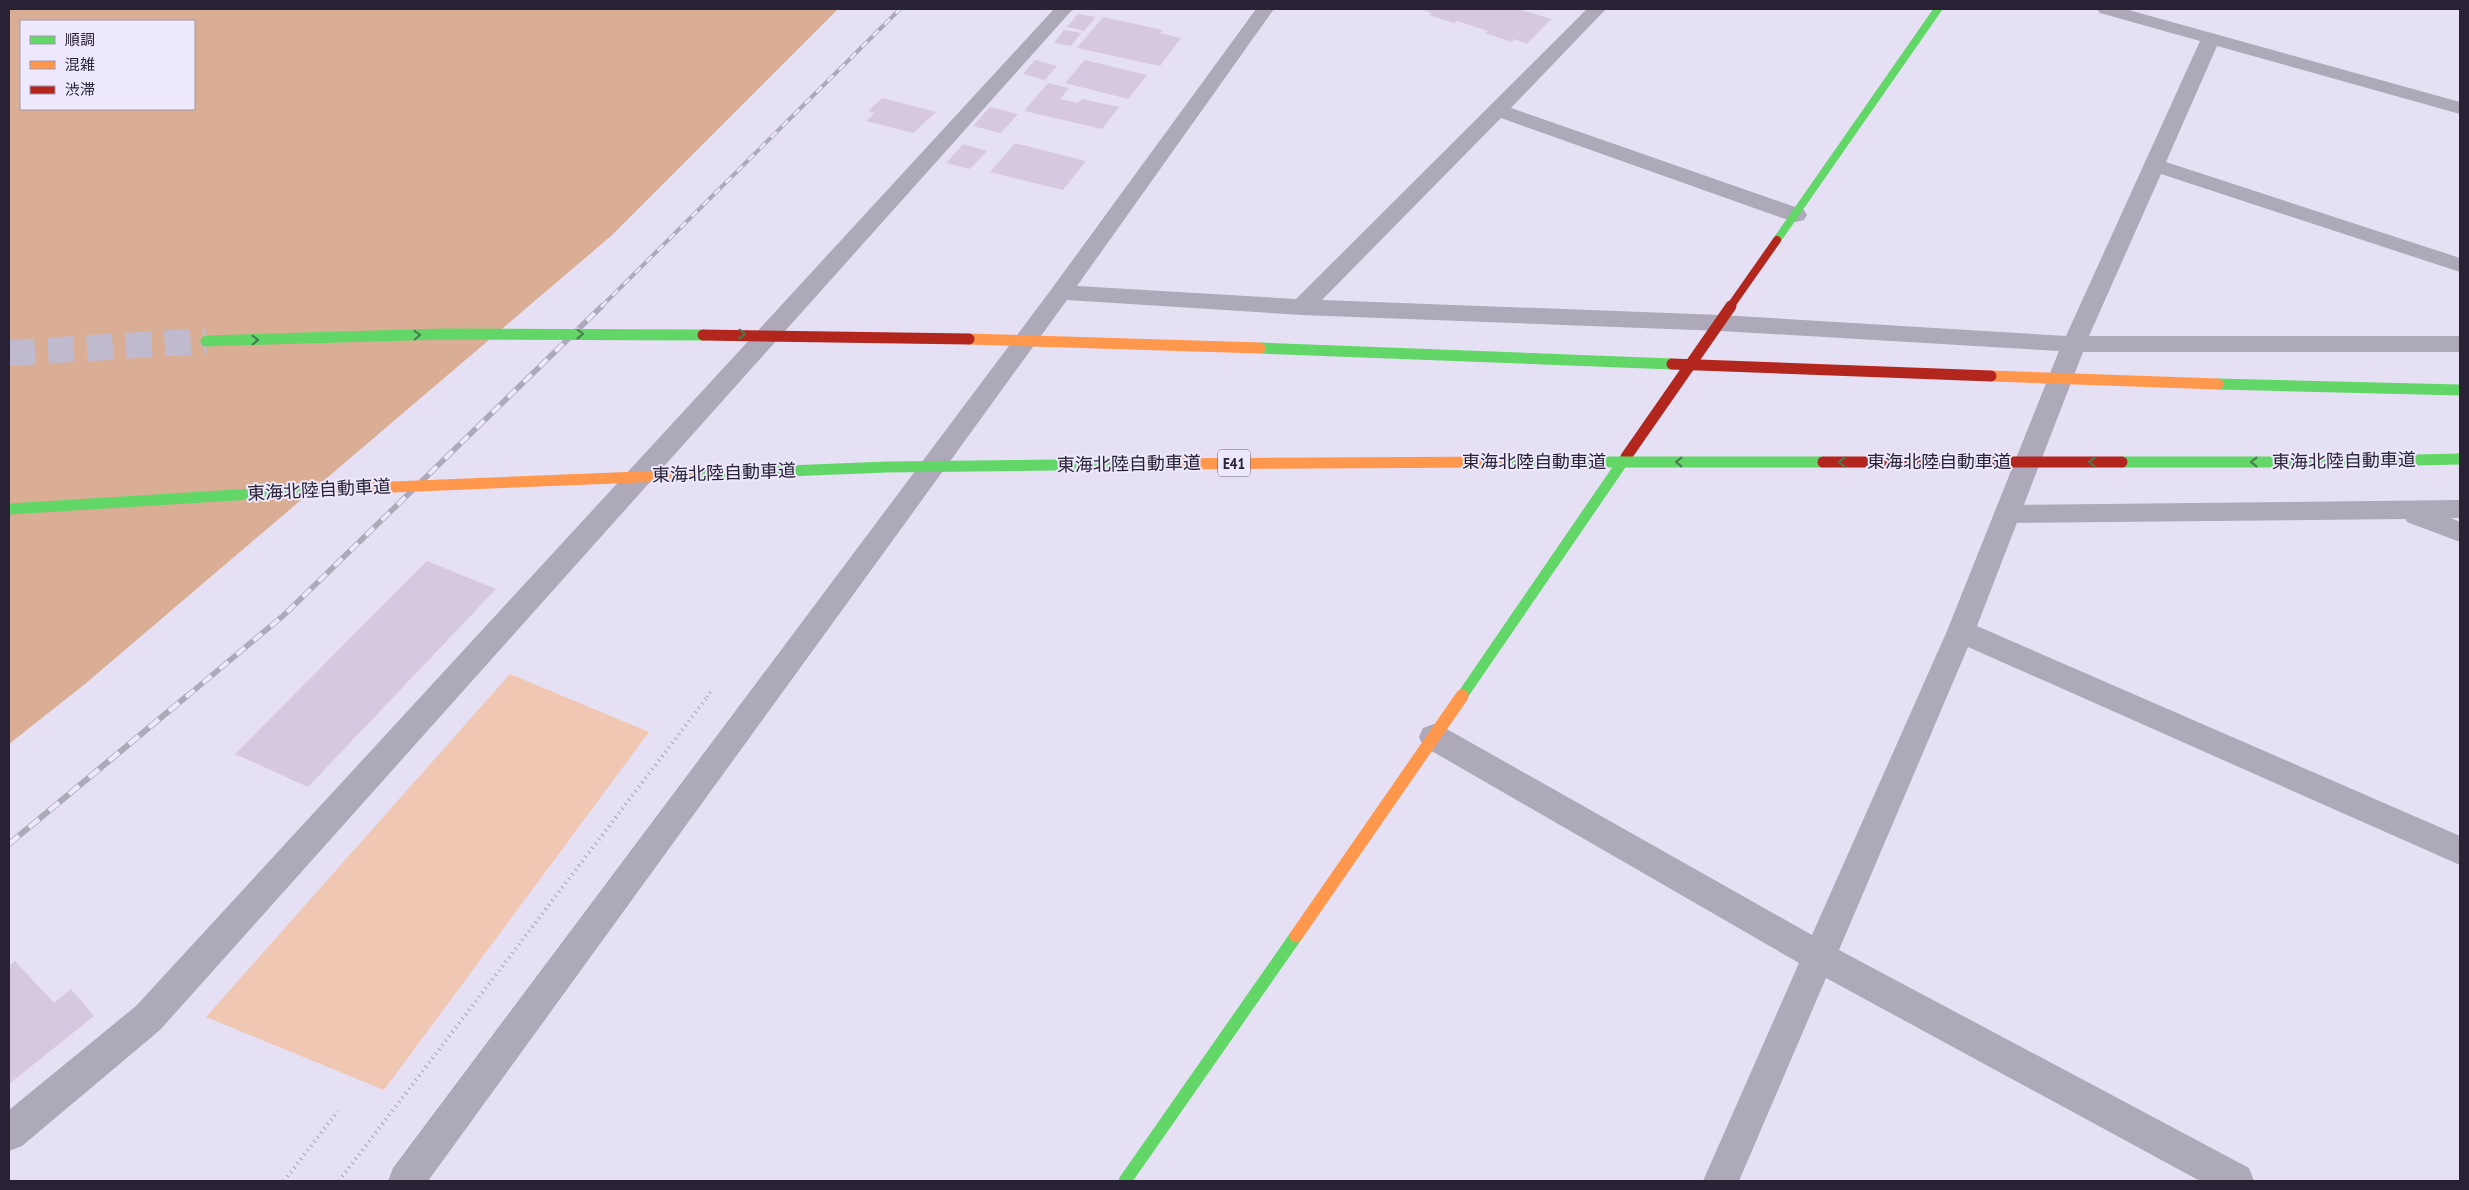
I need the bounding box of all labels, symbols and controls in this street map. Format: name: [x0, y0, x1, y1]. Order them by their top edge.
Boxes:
legend: [20, 20, 195, 110]
text: 順調: [65, 30, 95, 49]
text: 混雑: [65, 55, 95, 74]
text: 渋滞: [65, 80, 95, 99]
one-way arrow: [576, 329, 584, 339]
one-way arrow: [738, 329, 746, 339]
one-way arrow: [414, 330, 421, 340]
one-way arrow: [251, 335, 259, 345]
street label: 東海北陸自動車道: [2272, 448, 2416, 473]
road number: E41: [1218, 449, 1250, 476]
street label: 東海北陸自動車道: [1462, 450, 1606, 473]
street label: 東海北陸自動車道: [1867, 450, 2011, 473]
street label: 東海北陸自動車道: [1057, 451, 1201, 476]
one-way arrow: [1675, 457, 1682, 467]
one-way arrow: [1837, 457, 1845, 467]
one-way arrow: [2087, 457, 2095, 467]
one-way arrow: [2250, 457, 2258, 467]
street label: 東海北陸自動車道: [652, 458, 796, 487]
street label: 東海北陸自動車道: [246, 474, 391, 505]

